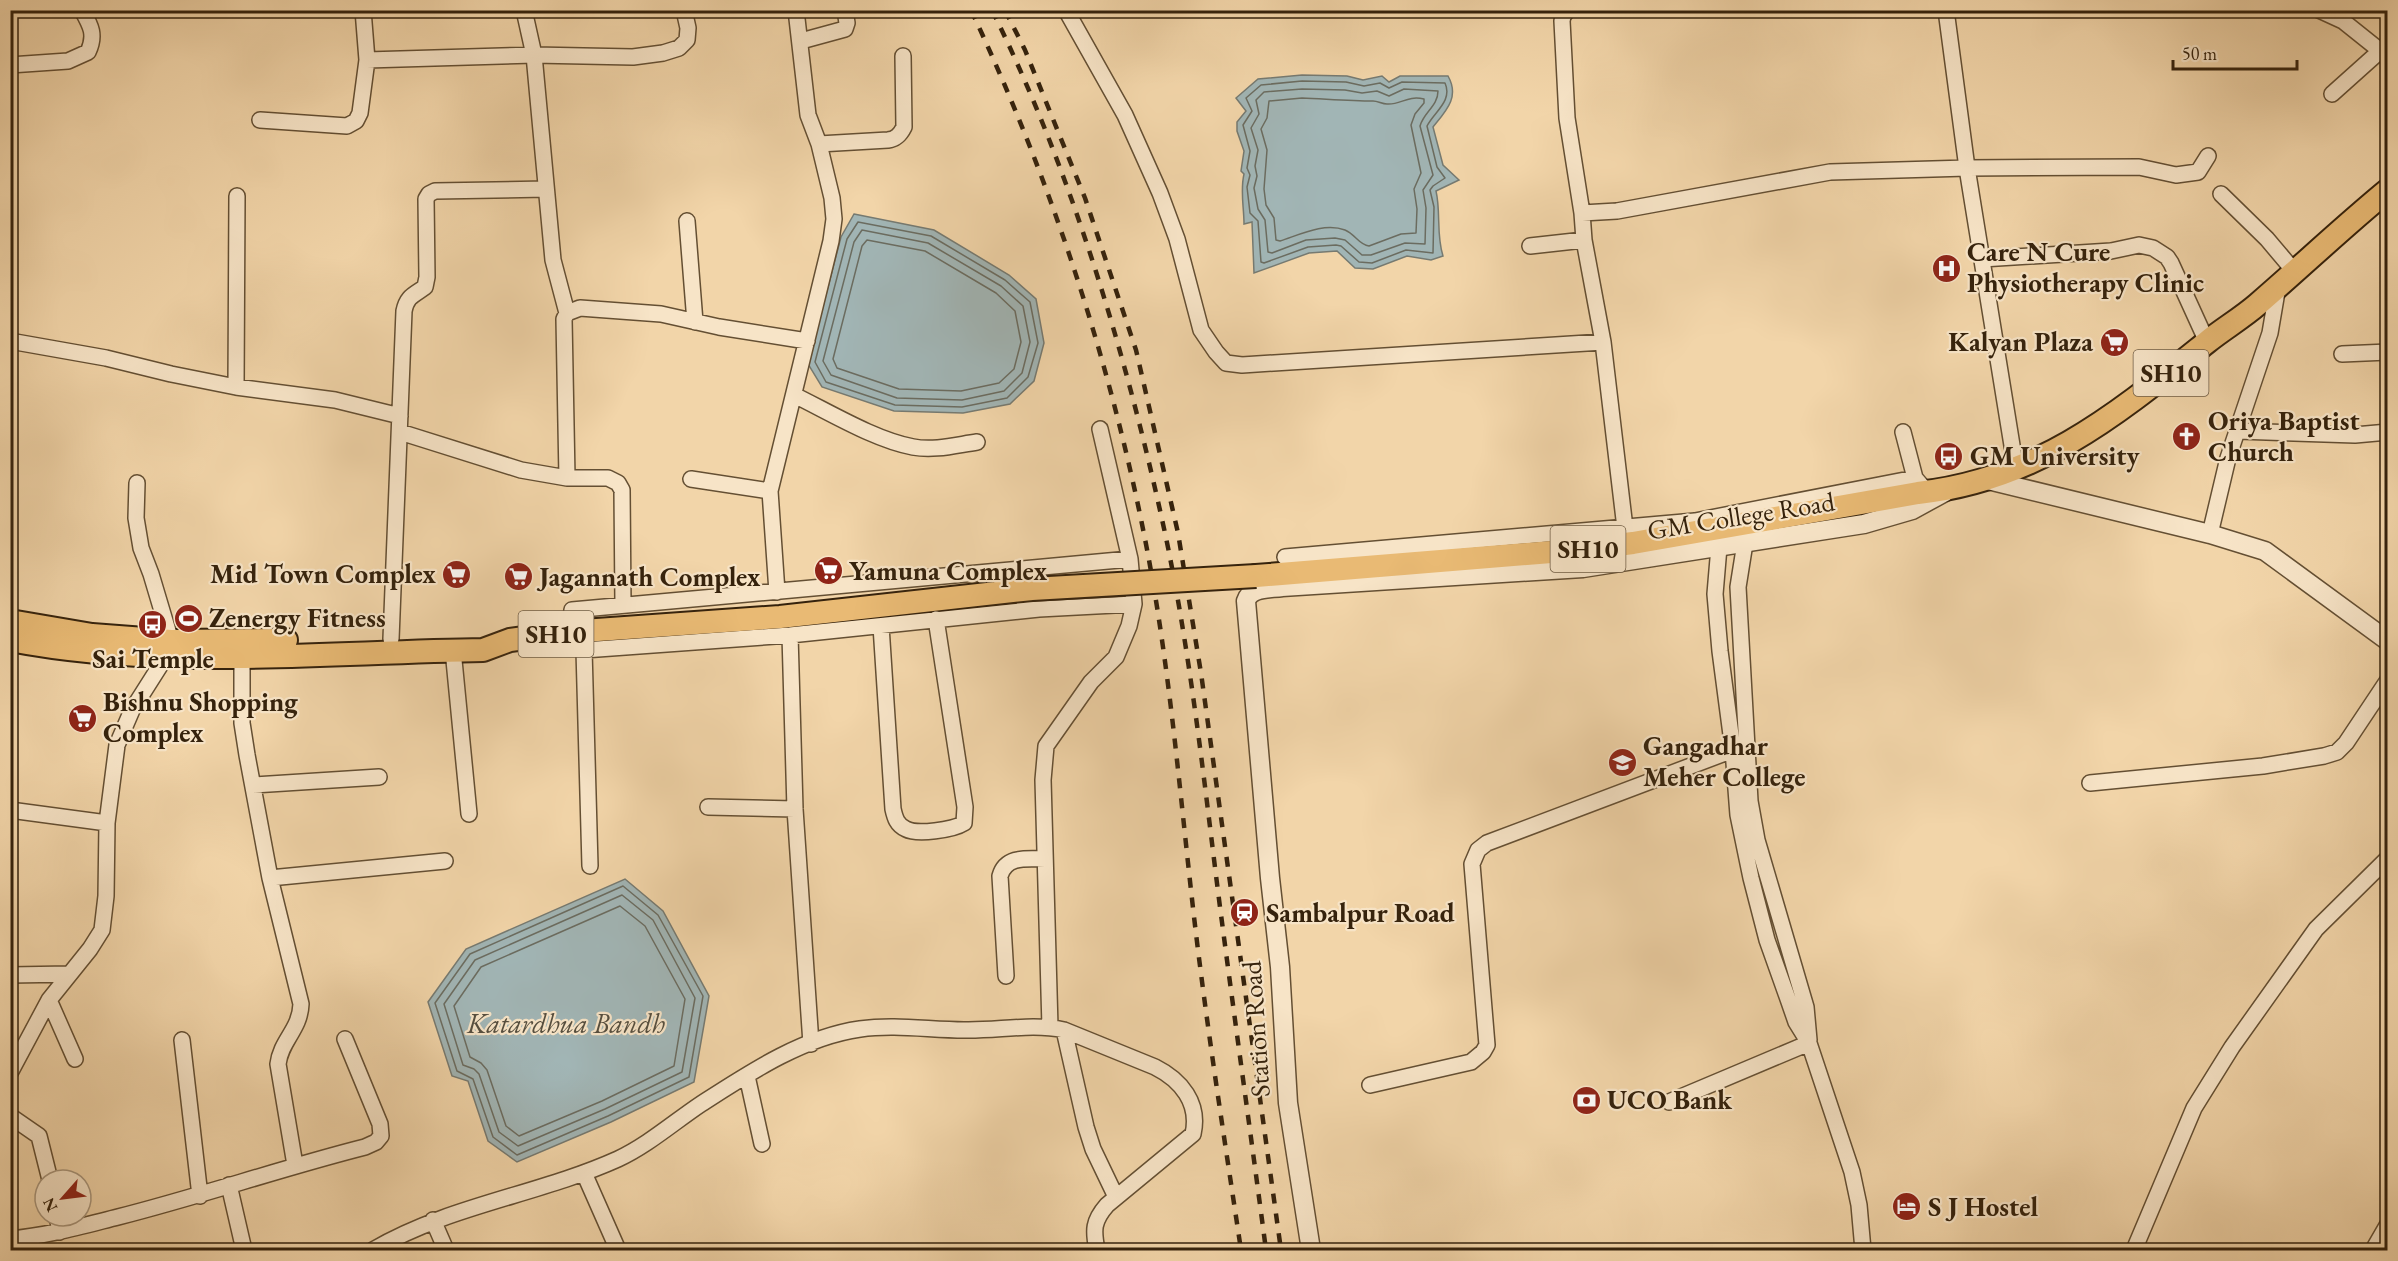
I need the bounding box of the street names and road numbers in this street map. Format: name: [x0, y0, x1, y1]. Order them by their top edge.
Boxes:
road number: SH10: [2134, 350, 2208, 396]
street label: GM College Road: [1645, 483, 1837, 548]
road number: SH10: [1550, 526, 1626, 572]
road number: SH10: [518, 611, 594, 657]
street label: Station Road: [1233, 959, 1278, 1098]

